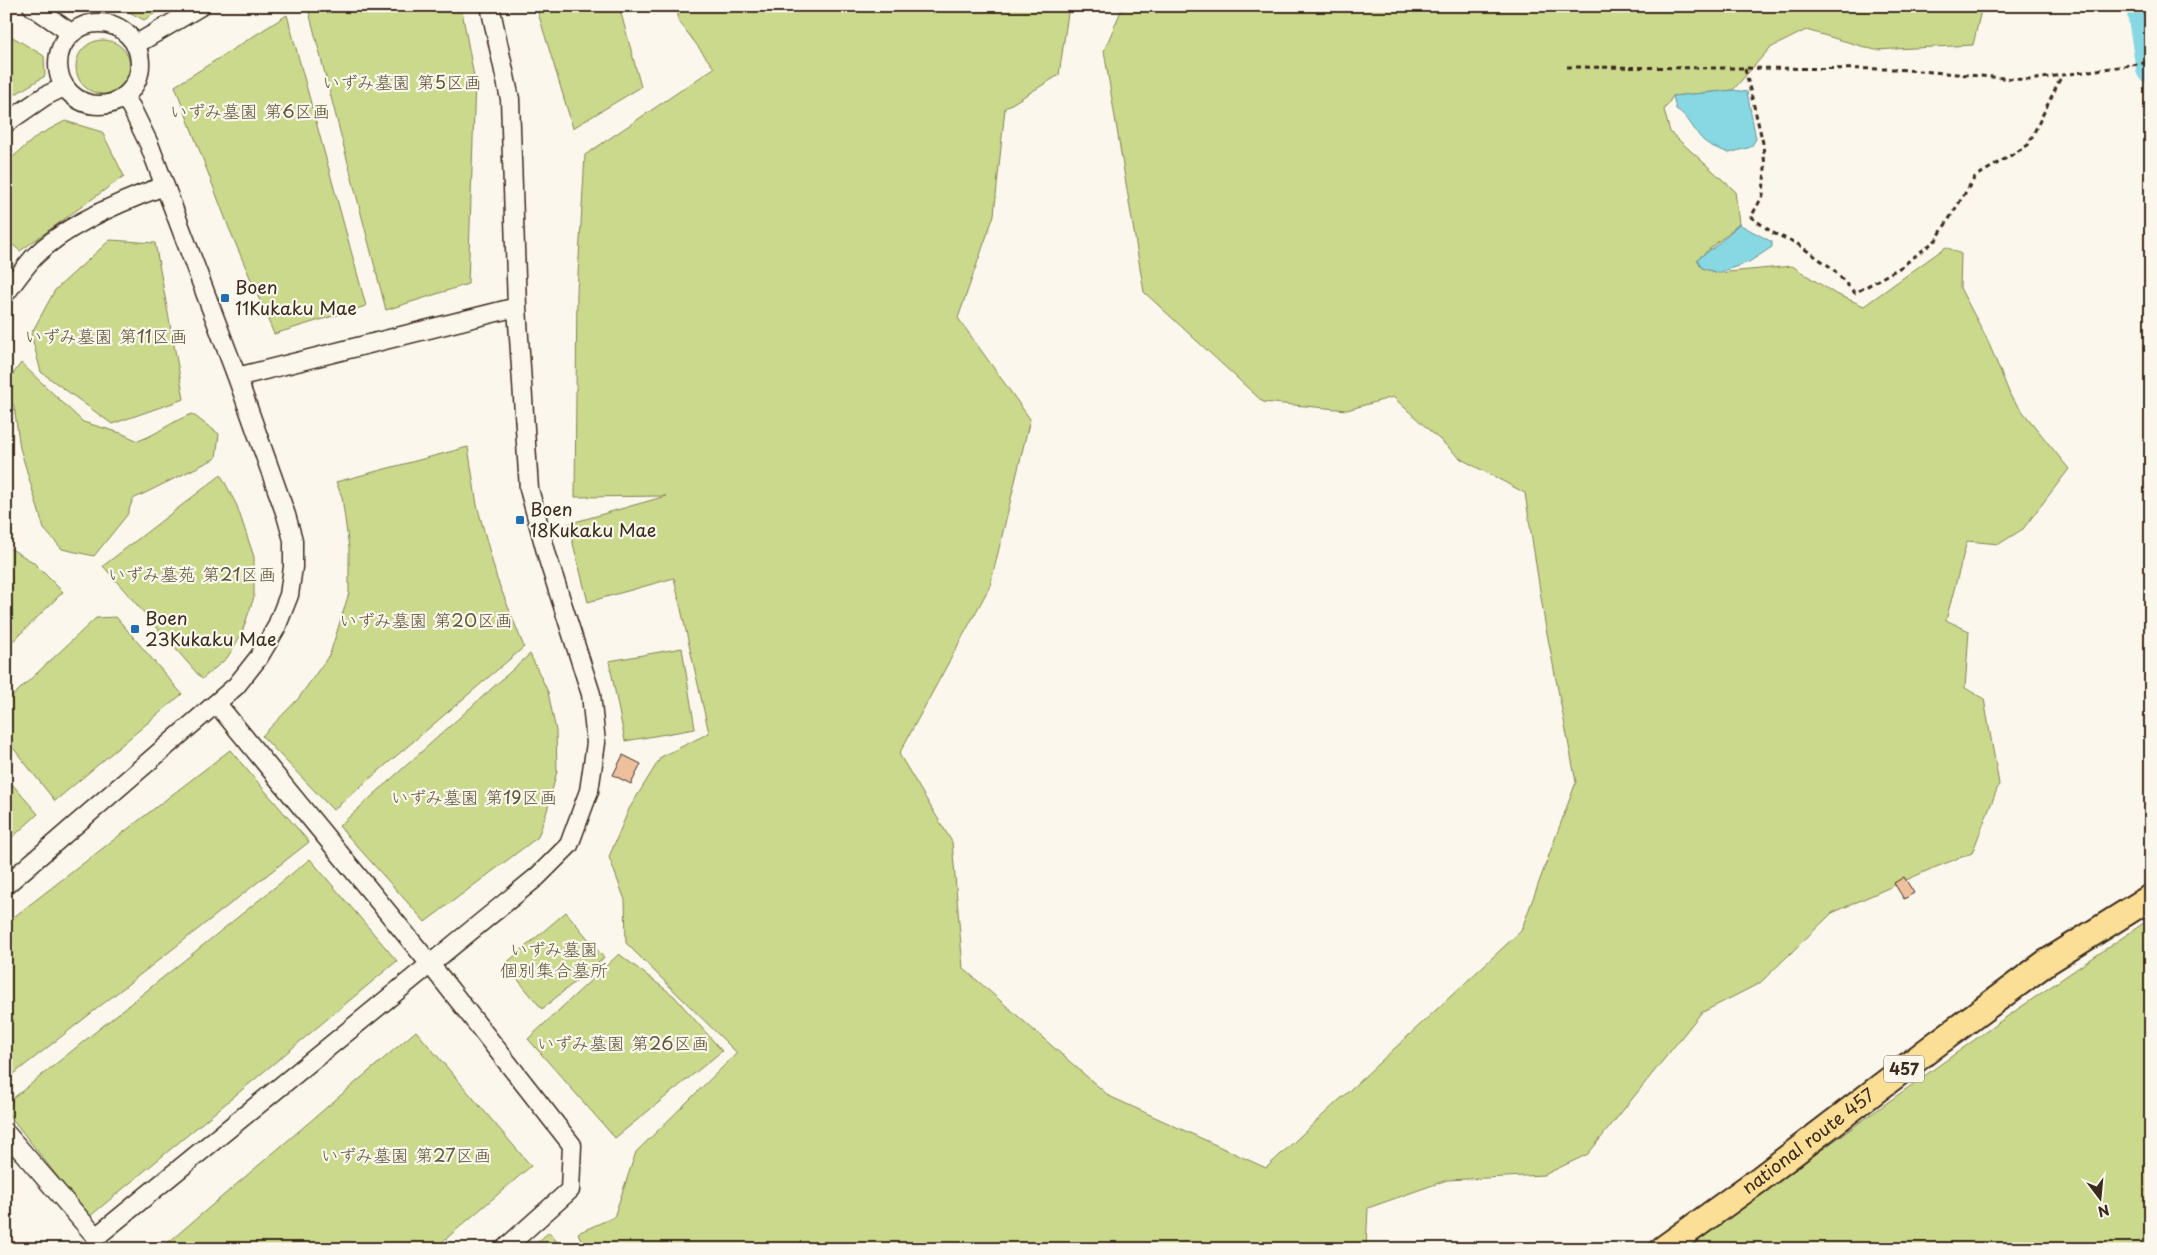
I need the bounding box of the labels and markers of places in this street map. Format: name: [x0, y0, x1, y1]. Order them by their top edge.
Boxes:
place label: Boen 11Kukaku Mae: [235, 273, 357, 321]
marker: Boen 11Kukaku Mae: [219, 292, 231, 304]
place label: Boen 18Kukaku Mae: [530, 495, 656, 543]
marker: Boen 18Kukaku Mae: [514, 514, 526, 526]
place label: Boen 23Kukaku Mae: [145, 604, 277, 652]
marker: Boen 23Kukaku Mae: [129, 623, 141, 635]

